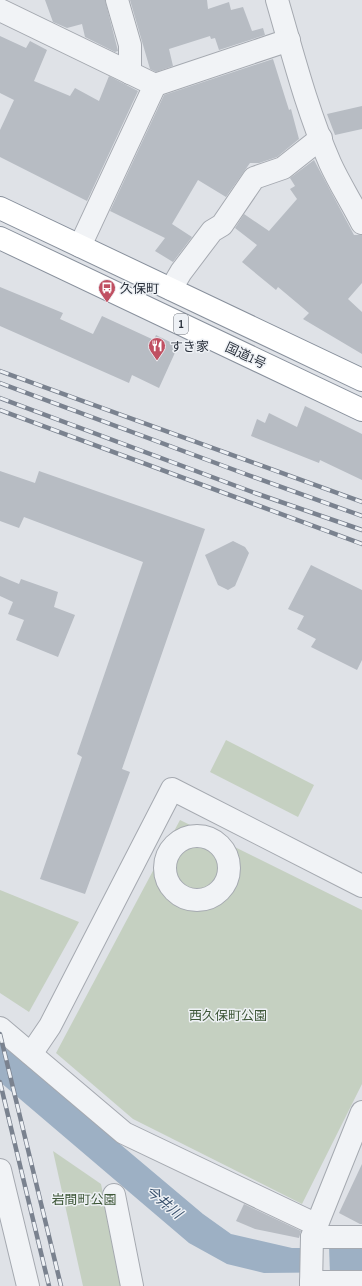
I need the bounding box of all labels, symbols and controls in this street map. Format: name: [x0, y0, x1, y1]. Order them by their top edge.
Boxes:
bus stop icon: 久保町: [97, 278, 117, 303]
place label: 久保町: [120, 281, 159, 297]
road number: 1: [174, 314, 188, 334]
restaurant icon: すき家: [147, 336, 167, 361]
place label: すき家: [170, 339, 209, 355]
street label: 国道1号: [222, 339, 269, 372]
park label: 西久保町公園: [189, 1008, 267, 1024]
water label: 今井川: [142, 1182, 187, 1224]
park label: 岩間町公園: [51, 1192, 117, 1208]

